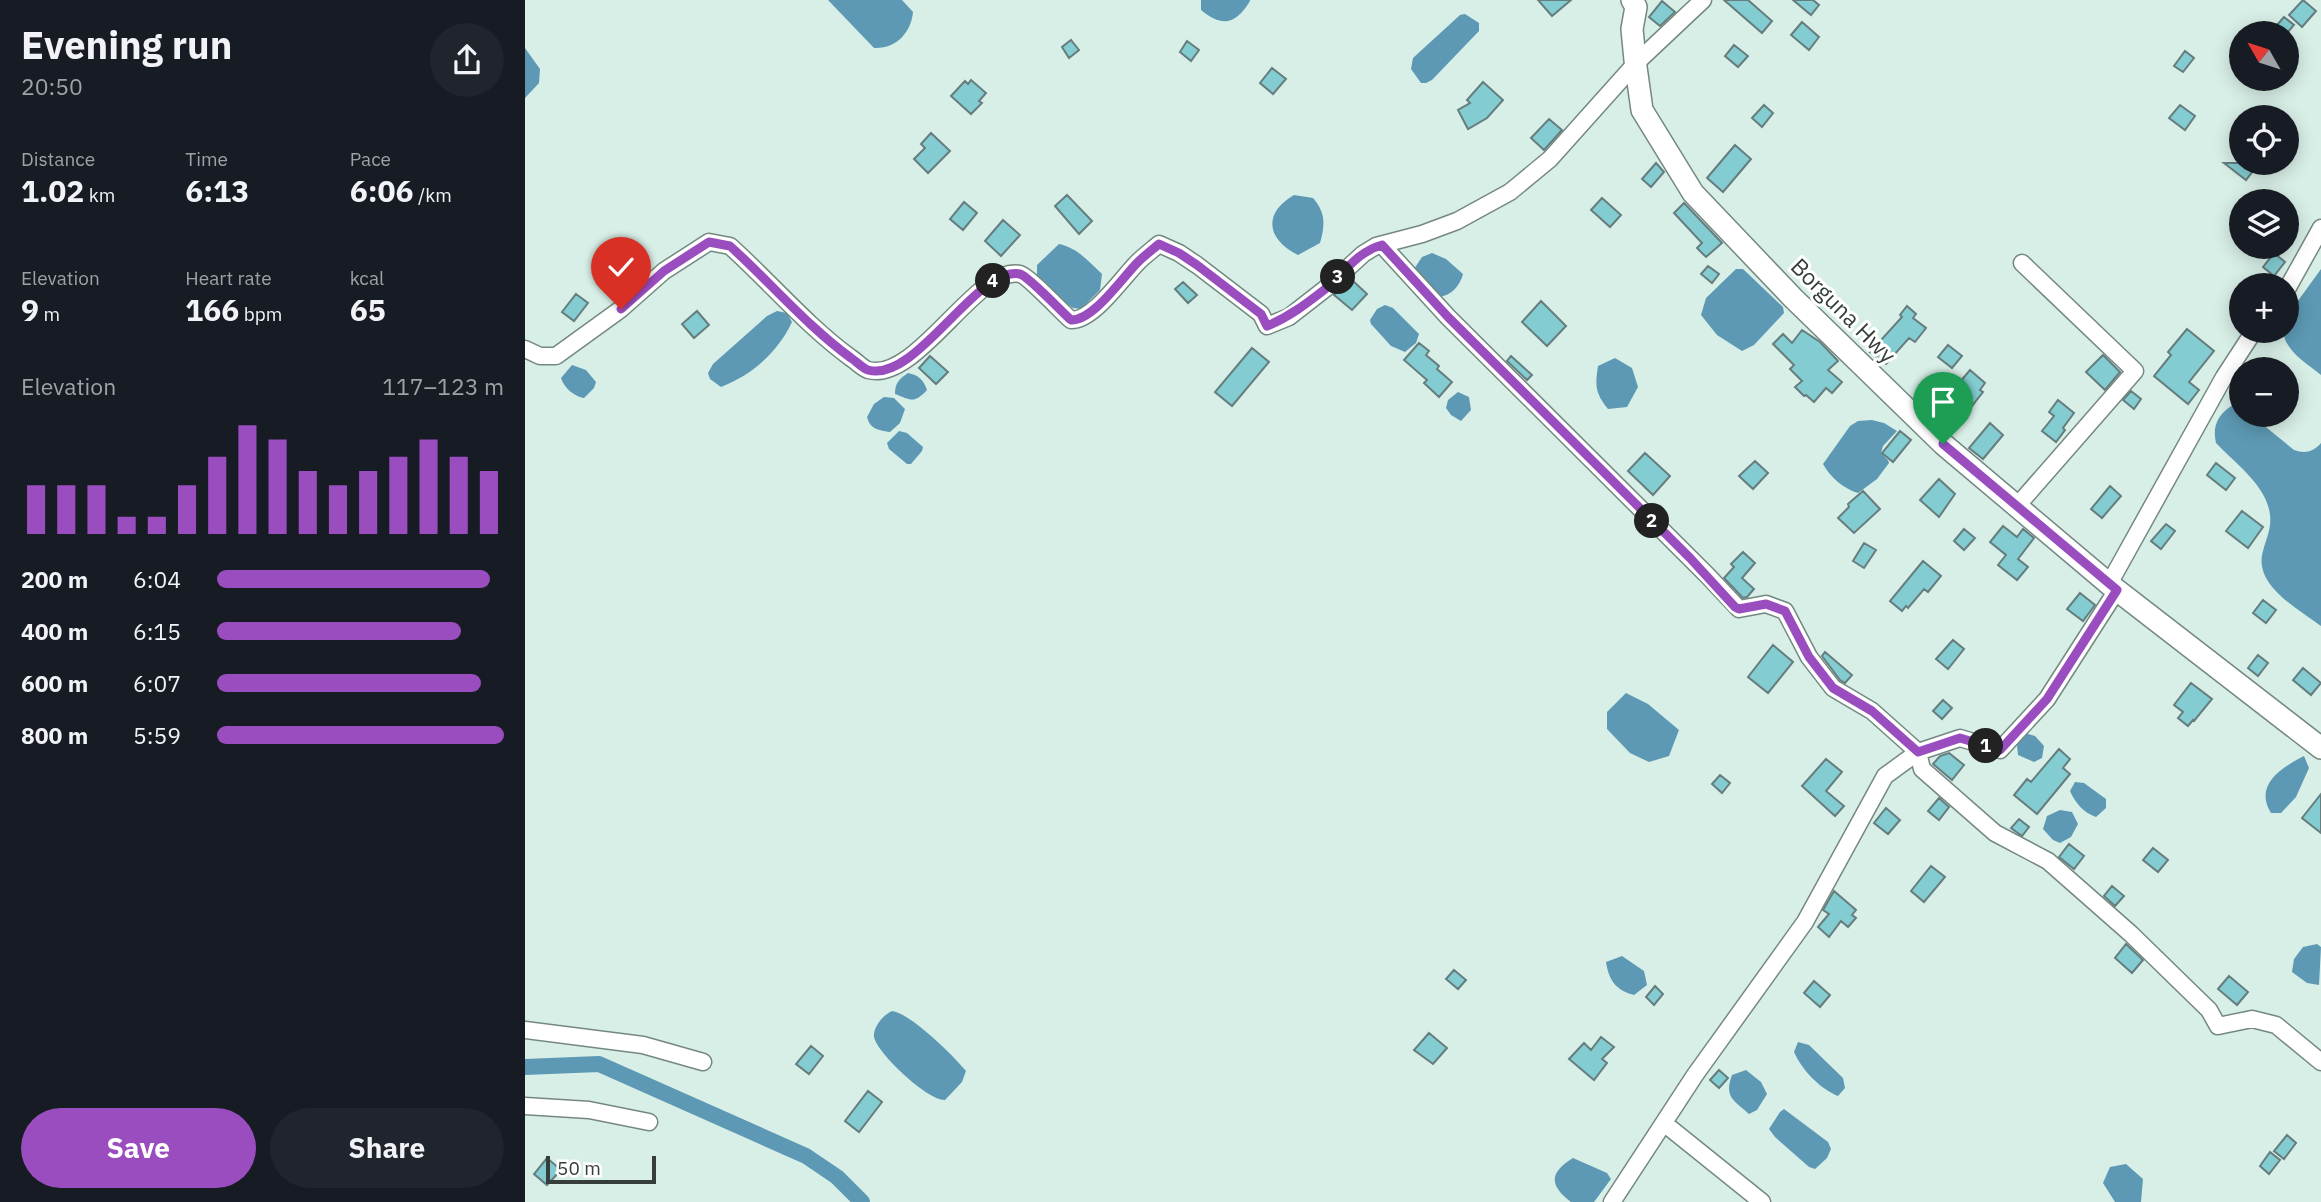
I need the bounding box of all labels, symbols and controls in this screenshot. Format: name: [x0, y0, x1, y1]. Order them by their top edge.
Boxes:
text: Evening run: [21, 20, 232, 69]
north arrow: [2229, 21, 2299, 91]
map controls: [2229, 21, 2299, 427]
button: share: [430, 23, 504, 97]
text: 20:50: [21, 71, 83, 101]
button: locate: [2229, 105, 2299, 175]
text: Distance: [21, 147, 95, 171]
text: Time: [185, 147, 228, 171]
text: Pace: [350, 147, 391, 171]
text: 1.02: [21, 171, 84, 210]
text: 6:13: [185, 171, 249, 210]
text: 6:06: [350, 171, 414, 210]
text: km: [84, 183, 115, 207]
text: /km: [414, 183, 452, 207]
button: layers: [2229, 189, 2299, 259]
pin: [591, 237, 651, 309]
icon: check: [602, 248, 640, 286]
street label: Borguna Hwy: [1785, 251, 1903, 369]
pin: 3: [1321, 260, 1355, 294]
pin: 4: [975, 264, 1011, 298]
text: 3: [1332, 264, 1343, 288]
text: Elevation: [21, 266, 100, 290]
text: Heart rate: [185, 266, 272, 290]
text: kcal: [350, 266, 384, 290]
text: 4: [987, 268, 998, 292]
button: +: [2229, 273, 2299, 343]
text: 9: [21, 290, 39, 329]
text: 166: [185, 290, 239, 329]
text: 65: [350, 290, 386, 329]
text: m: [39, 302, 60, 326]
text: bpm: [239, 302, 282, 326]
button: −: [2229, 357, 2299, 427]
text: Elevation: [21, 371, 116, 401]
text: 117–123 m: [382, 371, 504, 401]
pin: [1913, 372, 1973, 444]
icon: arrive: [1924, 383, 1962, 421]
pin: 2: [1635, 504, 1669, 538]
text: 2: [1646, 508, 1657, 532]
text: 200 m: [21, 564, 88, 594]
text: 6:04: [133, 564, 181, 594]
text: 400 m: [21, 616, 88, 646]
text: 6:15: [133, 616, 181, 646]
text: 600 m: [21, 668, 88, 698]
text: 6:07: [133, 668, 181, 698]
text: 800 m: [21, 720, 88, 750]
text: 5:59: [133, 720, 181, 750]
pin: 1: [1969, 728, 2003, 764]
text: 1: [1980, 733, 1991, 757]
button: Save: [21, 1108, 256, 1188]
button: Share: [270, 1108, 504, 1188]
scale bar: [546, 1153, 656, 1185]
text: 50 m: [557, 1156, 601, 1180]

